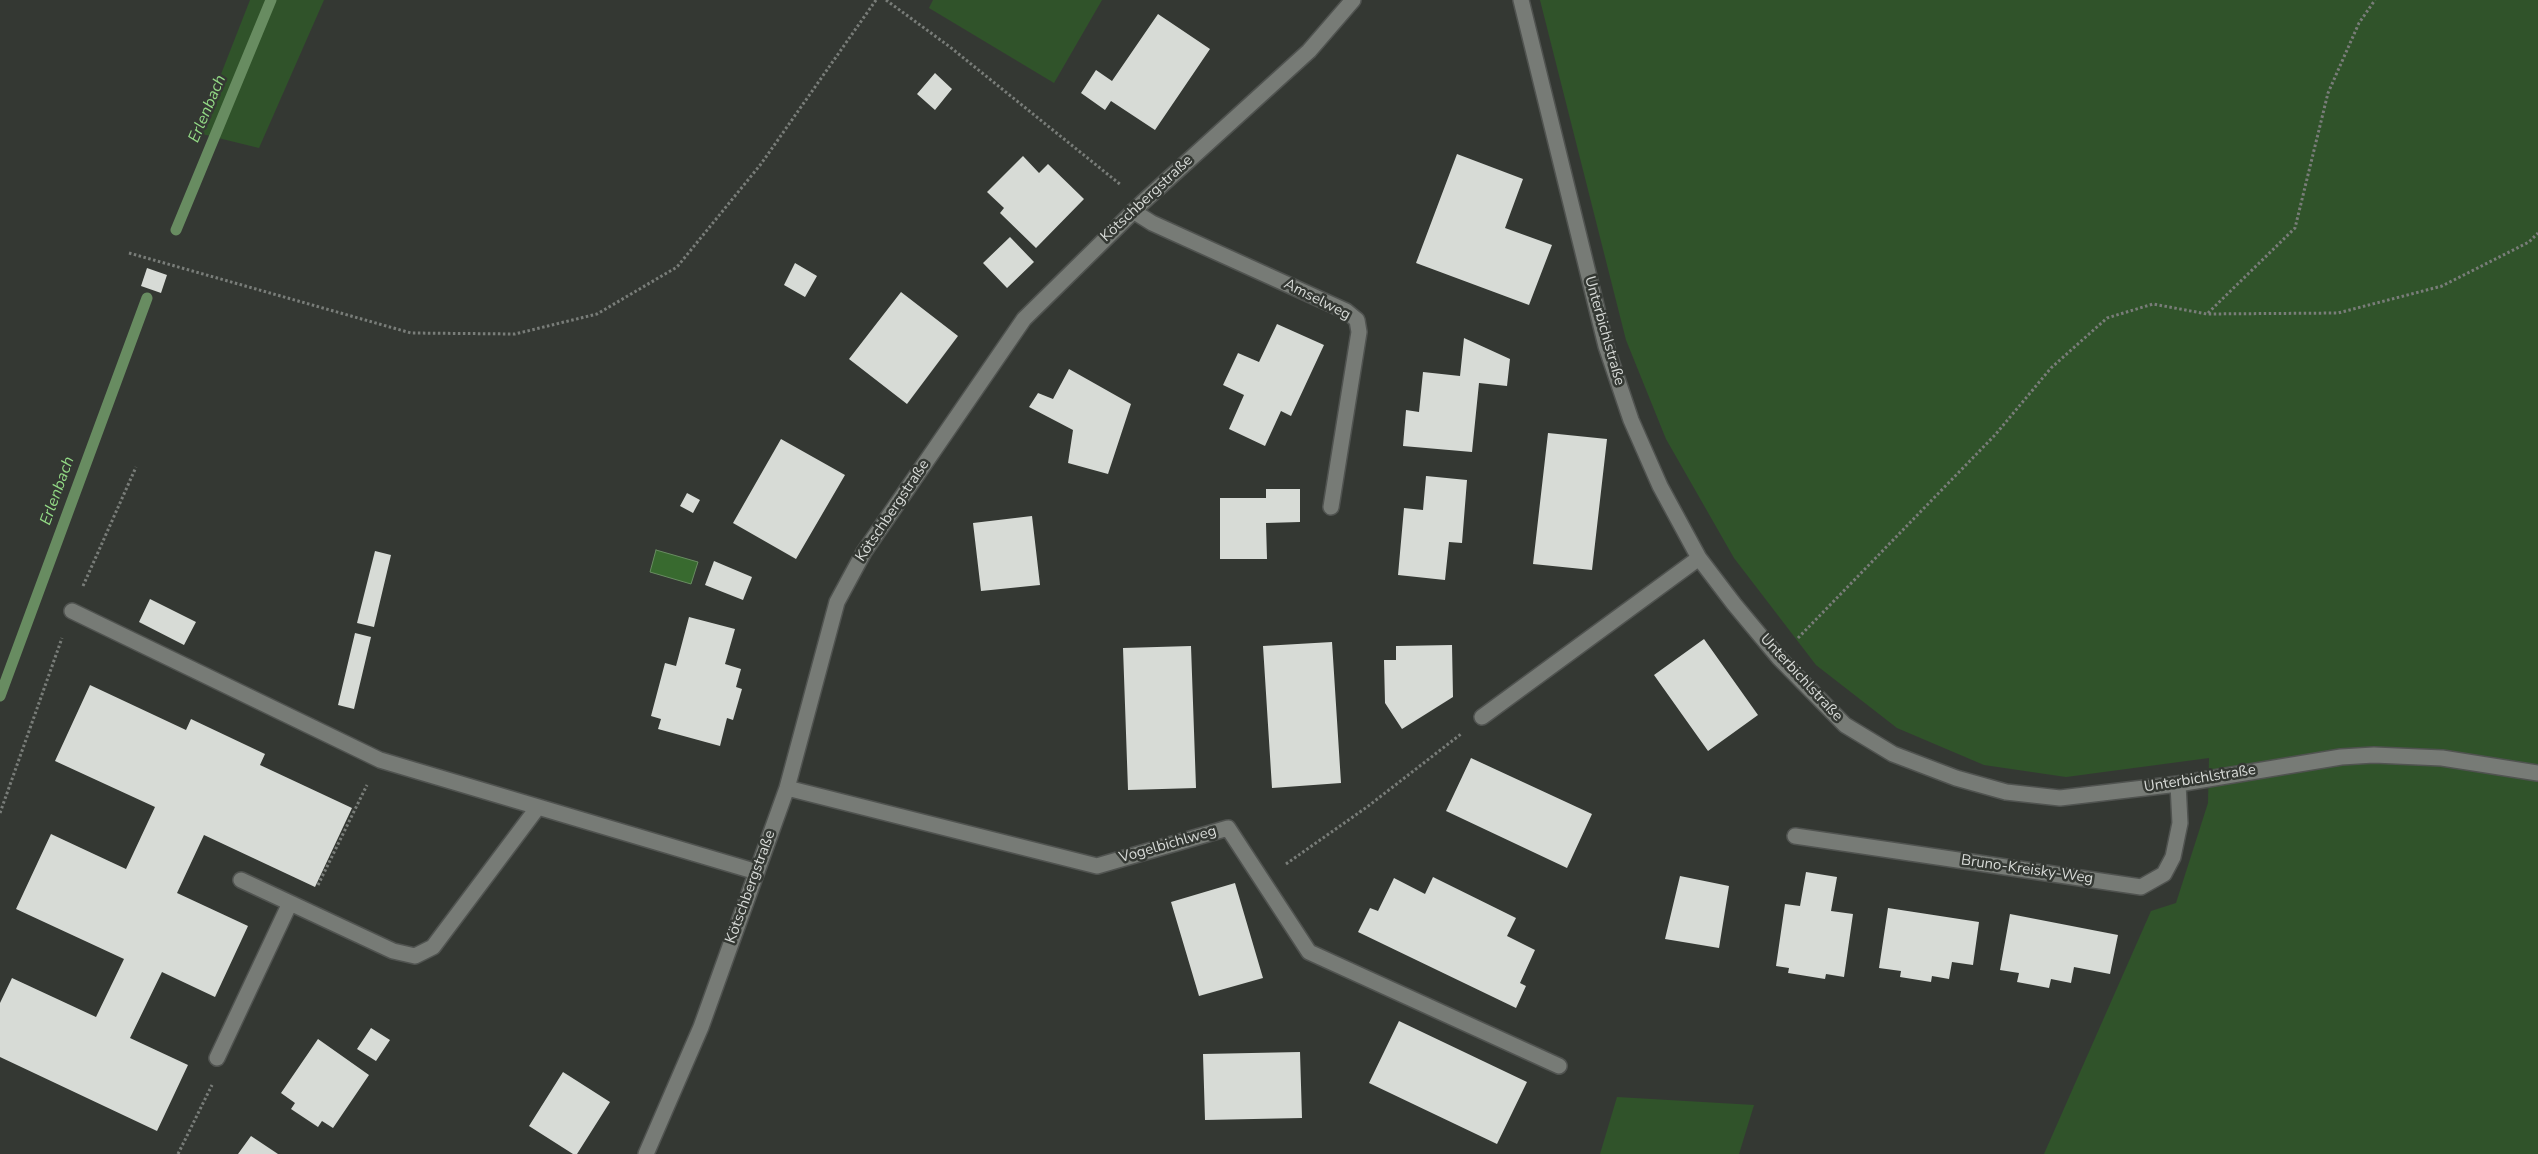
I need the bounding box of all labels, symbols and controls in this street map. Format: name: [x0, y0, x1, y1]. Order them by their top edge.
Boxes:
water label: Erlenbach: [185, 72, 231, 146]
street label: Kötschbergstraße: [1097, 152, 1197, 246]
street label: Unterbichlstraße: [1580, 274, 1628, 388]
street label: Amselweg: [1281, 276, 1353, 324]
water label: Erlenbach: [37, 454, 79, 528]
street label: Kötschbergstraße: [852, 457, 934, 565]
street label: Unterbichlstraße: [1756, 631, 1846, 725]
street label: Unterbichlstraße: [2143, 761, 2257, 797]
street label: Vogelbichlweg: [1117, 823, 1219, 867]
street label: Kötschbergstraße: [722, 828, 780, 946]
street label: Bruno-Kreisky-Weg: [1960, 852, 2094, 888]

